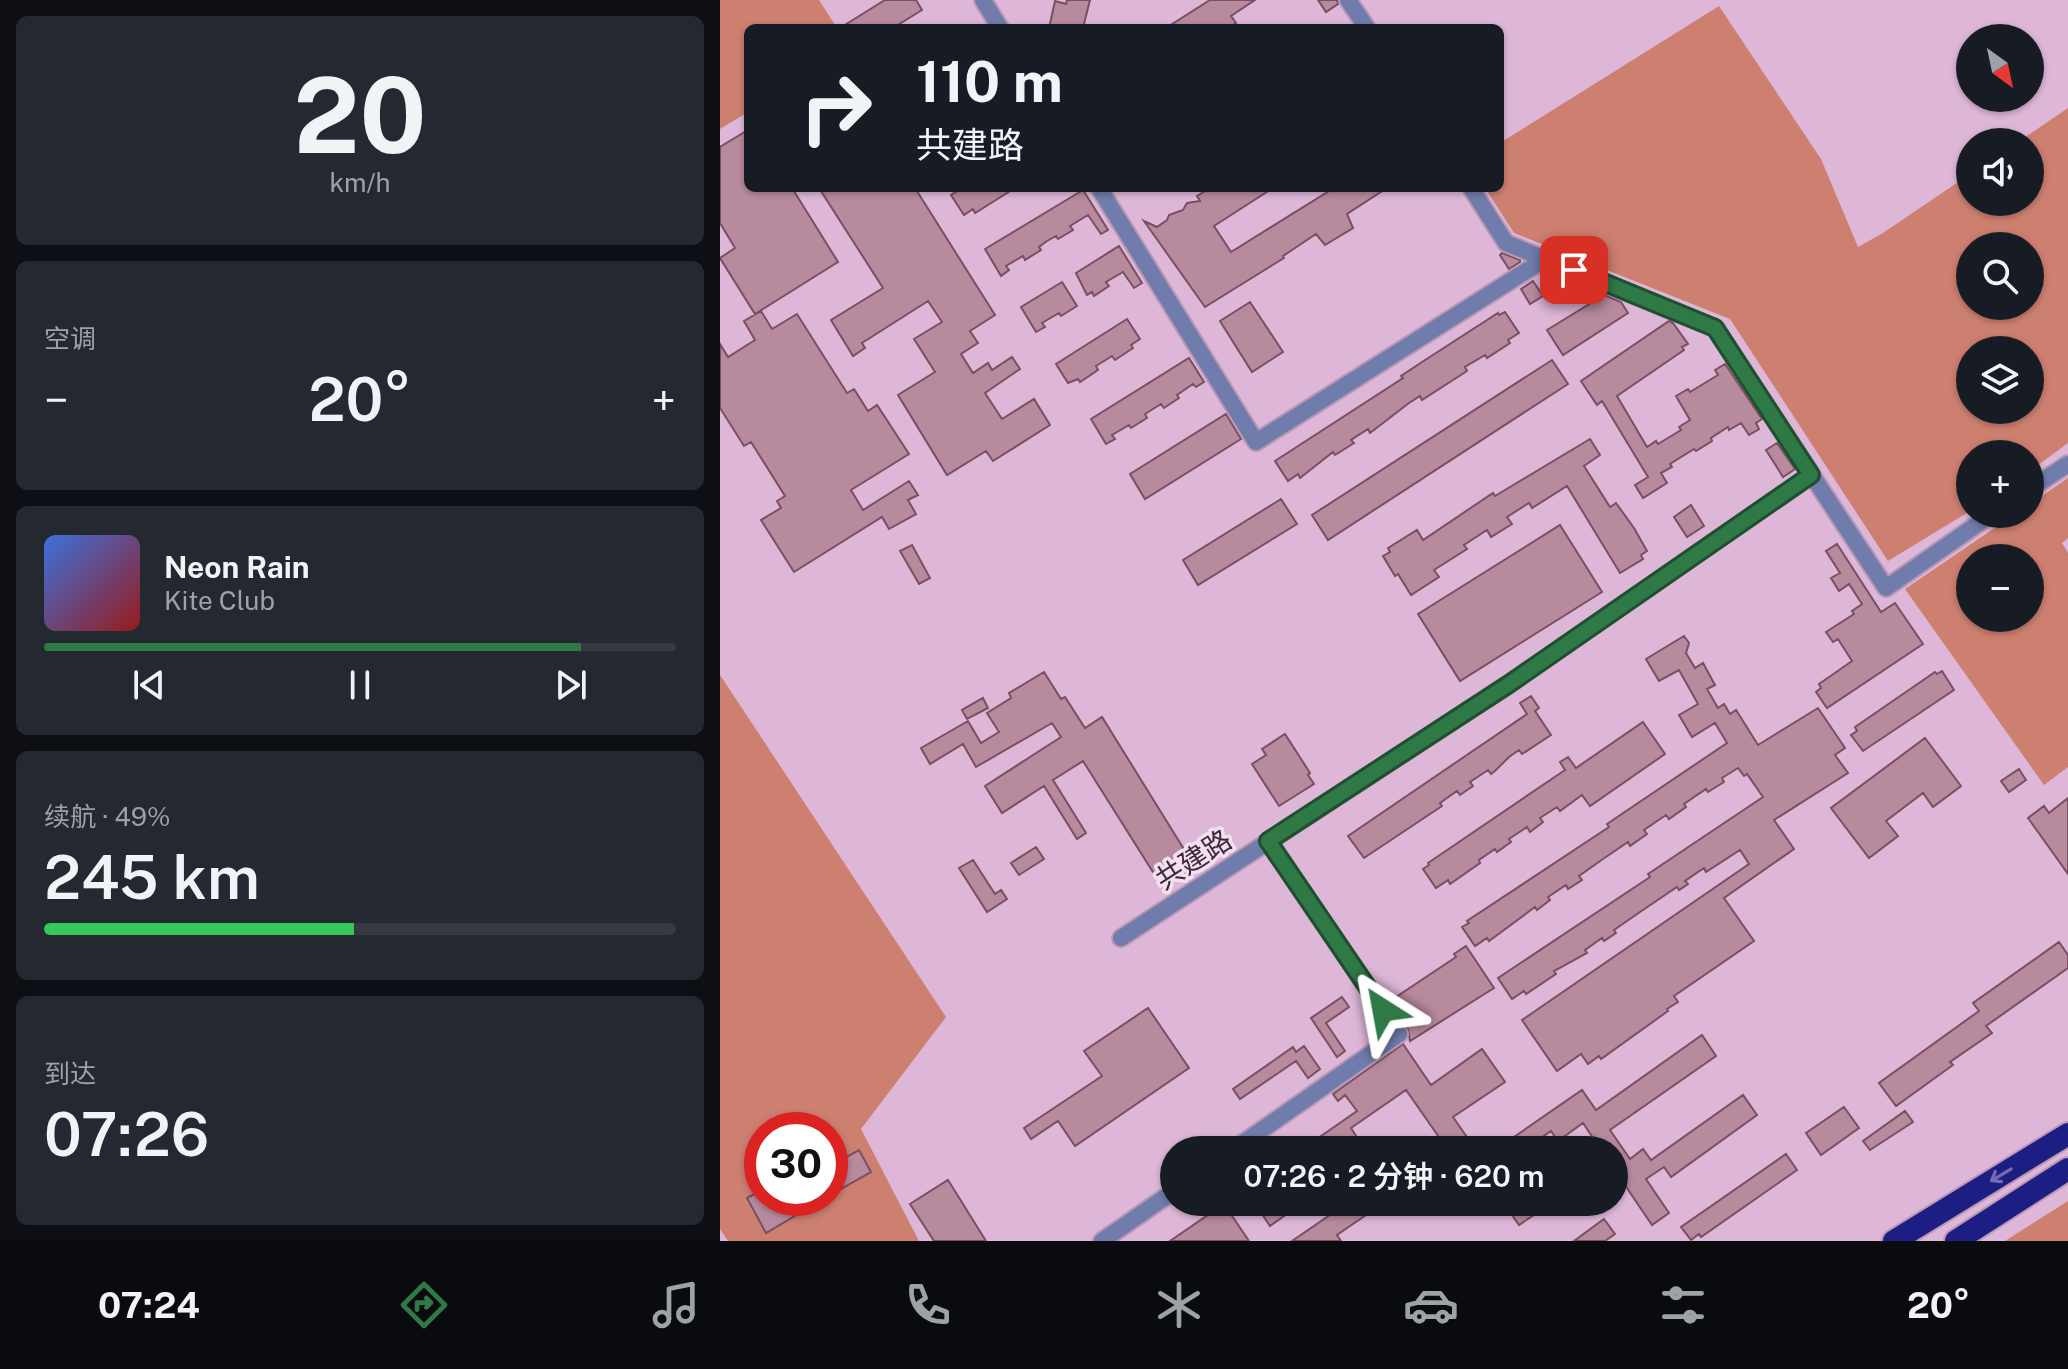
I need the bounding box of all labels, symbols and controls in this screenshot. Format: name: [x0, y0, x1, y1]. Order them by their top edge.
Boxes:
north arrow: [1956, 24, 2044, 112]
map controls: [1956, 24, 2044, 632]
text: 110 m: [916, 49, 1063, 115]
text: 20: [293, 54, 427, 176]
icon: right: [784, 56, 888, 160]
text: 共建路: [916, 124, 1024, 166]
button: sound: [1956, 128, 2044, 216]
text: km/h: [329, 167, 391, 198]
button: search: [1956, 232, 2044, 320]
pin: [1540, 236, 1608, 304]
icon: arrive: [1552, 248, 1596, 292]
text: 空调: [44, 323, 96, 354]
button: layers: [1956, 336, 2044, 424]
text: 20°: [309, 364, 411, 435]
text: −: [44, 374, 68, 426]
text: +: [652, 374, 676, 426]
button: +: [1956, 440, 2044, 528]
button: −: [1956, 544, 2044, 632]
text: Neon Rain: [164, 549, 310, 585]
text: Kite Club: [164, 585, 275, 616]
icon: previous: [127, 663, 171, 707]
icon: pause: [338, 663, 382, 707]
icon: next: [549, 663, 593, 707]
text: 续航 · 49%: [44, 801, 171, 832]
street label: 共建路: [1149, 822, 1237, 896]
text: 245 km: [44, 842, 260, 913]
position arrow: [1341, 968, 1425, 1052]
text: 到达: [44, 1058, 96, 1089]
text: 07:26: [44, 1099, 209, 1170]
speed limit sign: 30: [744, 1112, 848, 1216]
text: 07:26 · 2 分钟 · 620 m: [1244, 1158, 1544, 1194]
one-way arrow: [1990, 1167, 2013, 1183]
icon: directions: [396, 1277, 452, 1333]
icon: music: [648, 1277, 704, 1333]
icon: phone: [900, 1277, 956, 1333]
icon: climate: [1151, 1277, 1207, 1333]
icon: car: [1403, 1277, 1459, 1333]
icon: filters: [1655, 1277, 1711, 1333]
text: 07:24: [98, 1284, 200, 1326]
text: 20°: [1907, 1284, 1970, 1326]

